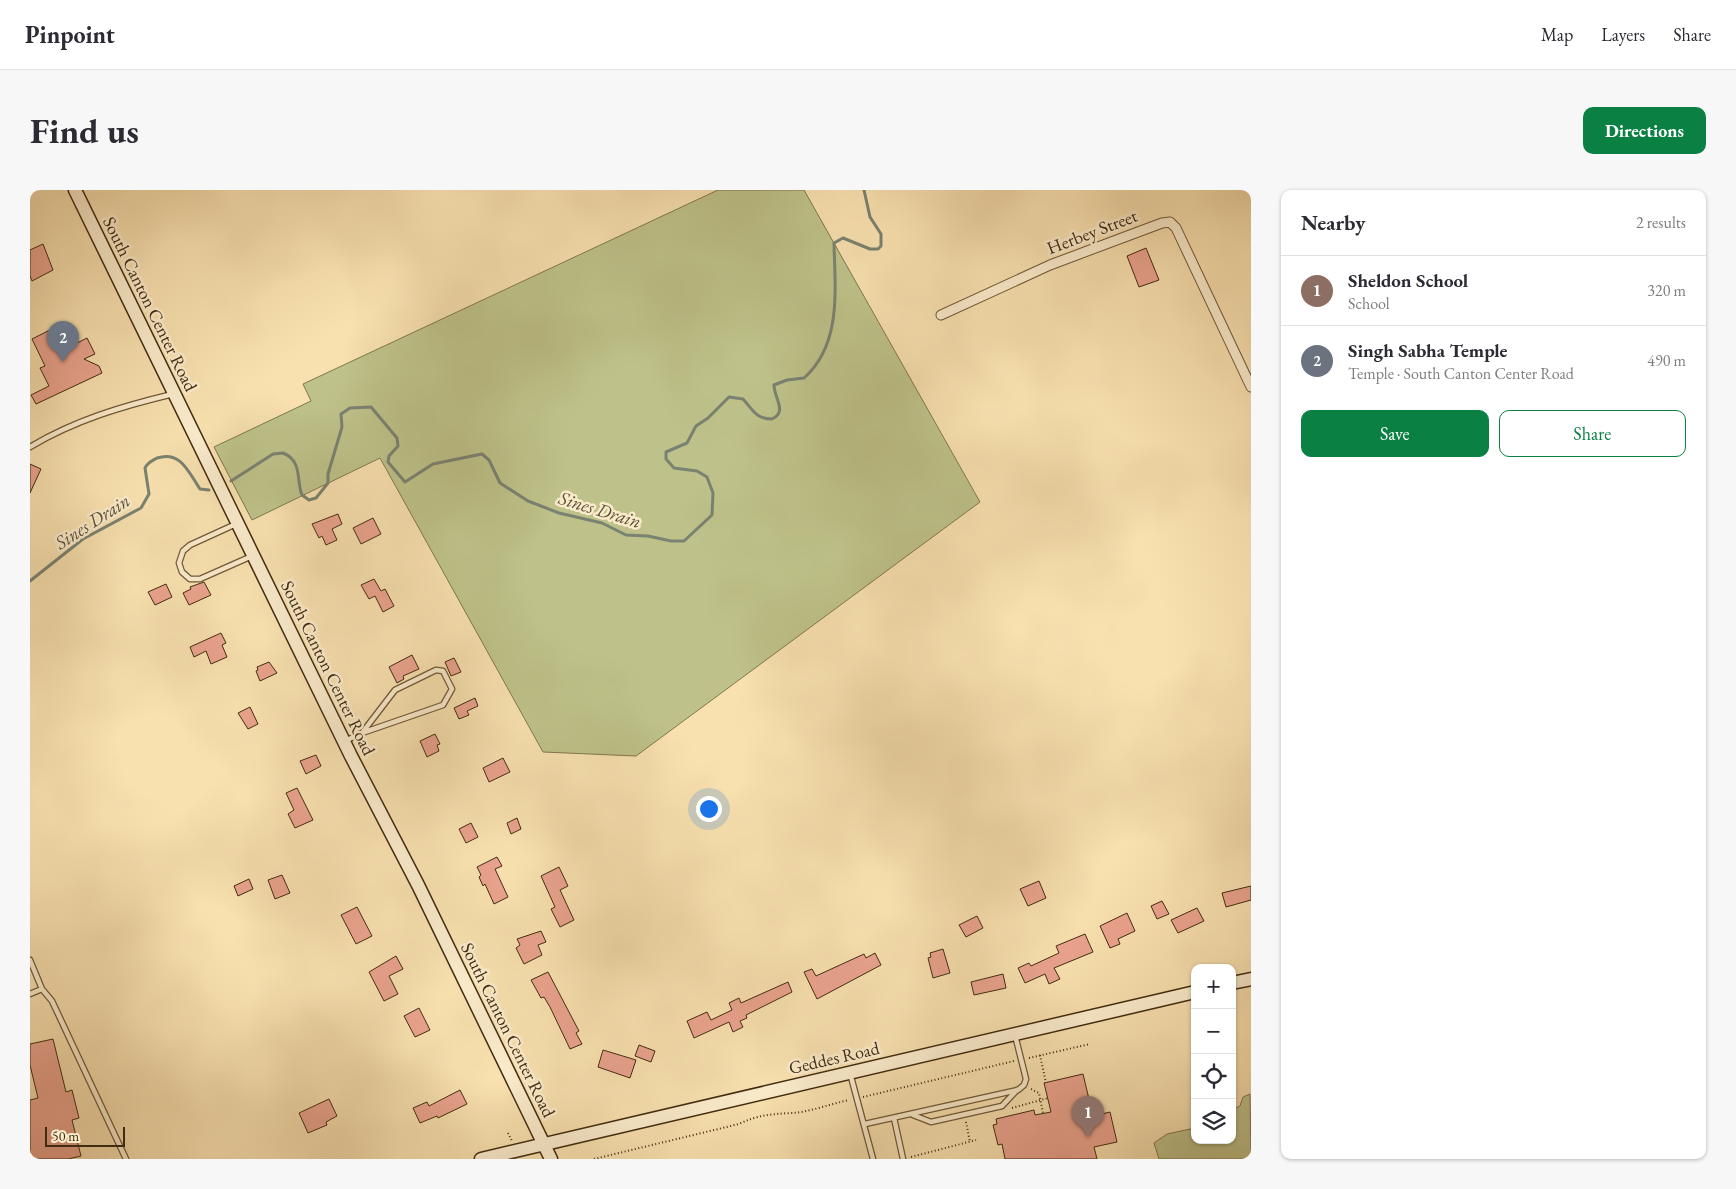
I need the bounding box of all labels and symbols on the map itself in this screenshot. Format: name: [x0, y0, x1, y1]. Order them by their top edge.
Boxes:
street label: Herbey Street: [1043, 204, 1141, 259]
street label: South Canton Center Road: [98, 213, 203, 396]
pin: 2: [47, 321, 79, 362]
water label: Sines Drain: [555, 485, 644, 534]
water label: Sines Drain: [49, 488, 135, 556]
street label: South Canton Center Road: [276, 577, 381, 760]
your location: [696, 796, 722, 822]
street label: South Canton Center Road: [456, 939, 561, 1122]
street label: Geddes Road: [786, 1036, 882, 1079]
pin: 1: [1072, 1096, 1104, 1137]
scale bar: [45, 1124, 125, 1147]

